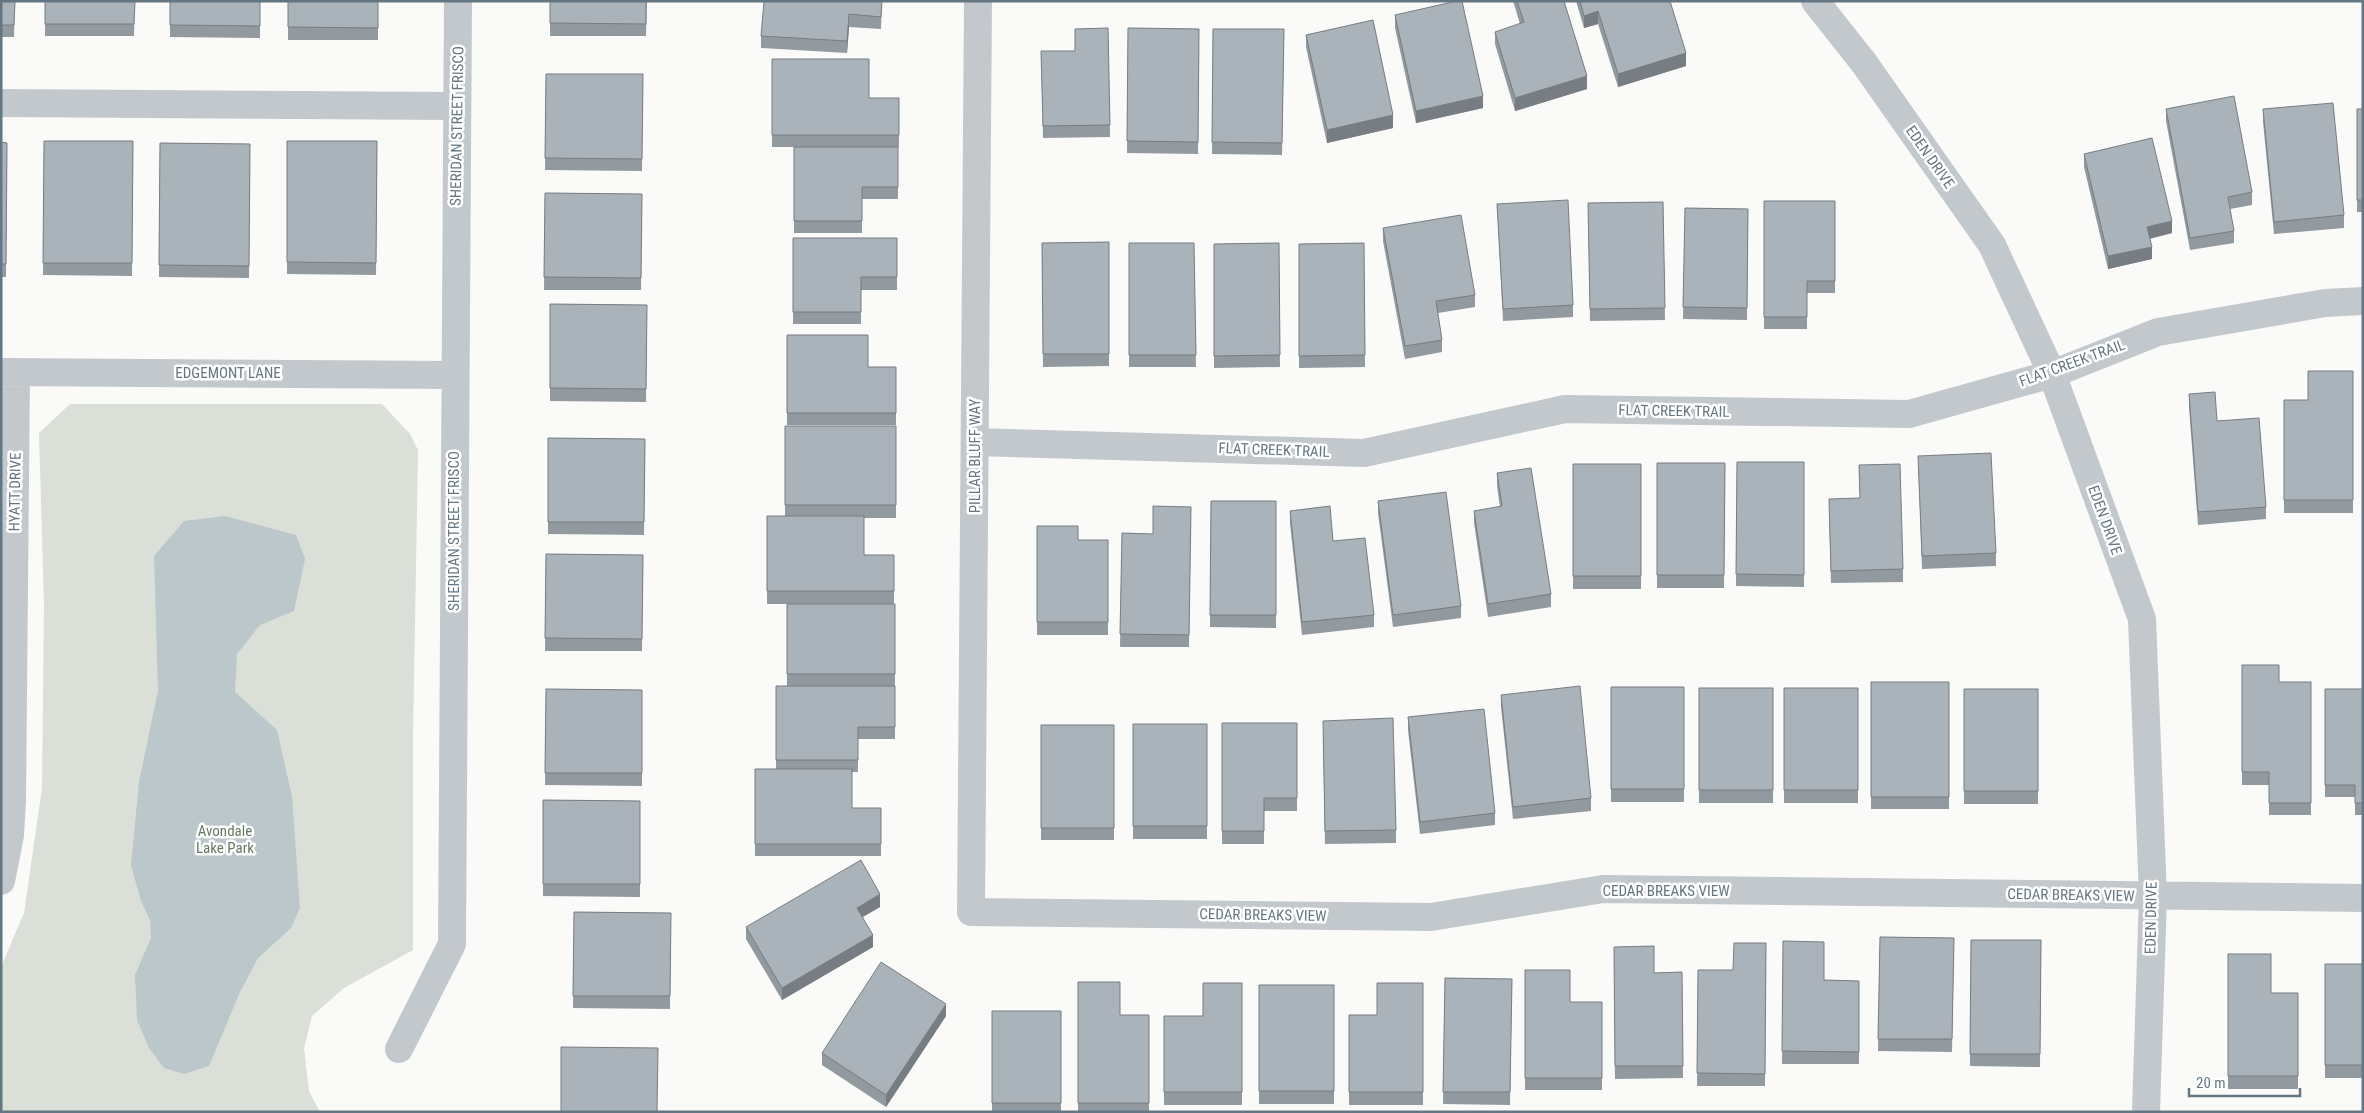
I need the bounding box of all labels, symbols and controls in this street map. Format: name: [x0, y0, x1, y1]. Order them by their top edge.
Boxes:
street label: SHERIDAN STREET FRISCO: [447, 46, 467, 206]
street label: EDEN DRIVE: [1902, 122, 1958, 192]
street label: FLAT CREEK TRAIL: [2017, 336, 2127, 390]
street label: EDGEMONT LANE: [175, 364, 281, 382]
street label: PILLAR BLUFF WAY: [966, 399, 984, 513]
street label: FLAT CREEK TRAIL: [1618, 401, 1730, 421]
street label: FLAT CREEK TRAIL: [1218, 439, 1330, 461]
street label: SHERIDAN STREET FRISCO: [445, 451, 463, 611]
street label: HYATT DRIVE: [5, 452, 25, 532]
street label: EDEN DRIVE: [2084, 483, 2126, 557]
park label: Avondale Lake Park: [196, 822, 254, 857]
street label: CEDAR BREAKS VIEW: [1602, 882, 1730, 900]
street label: EDEN DRIVE: [2141, 882, 2161, 954]
street label: CEDAR BREAKS VIEW: [2007, 885, 2135, 905]
street label: CEDAR BREAKS VIEW: [1199, 905, 1327, 925]
scale bar: [2189, 1066, 2300, 1098]
text: 20 m: [2196, 1074, 2226, 1092]

